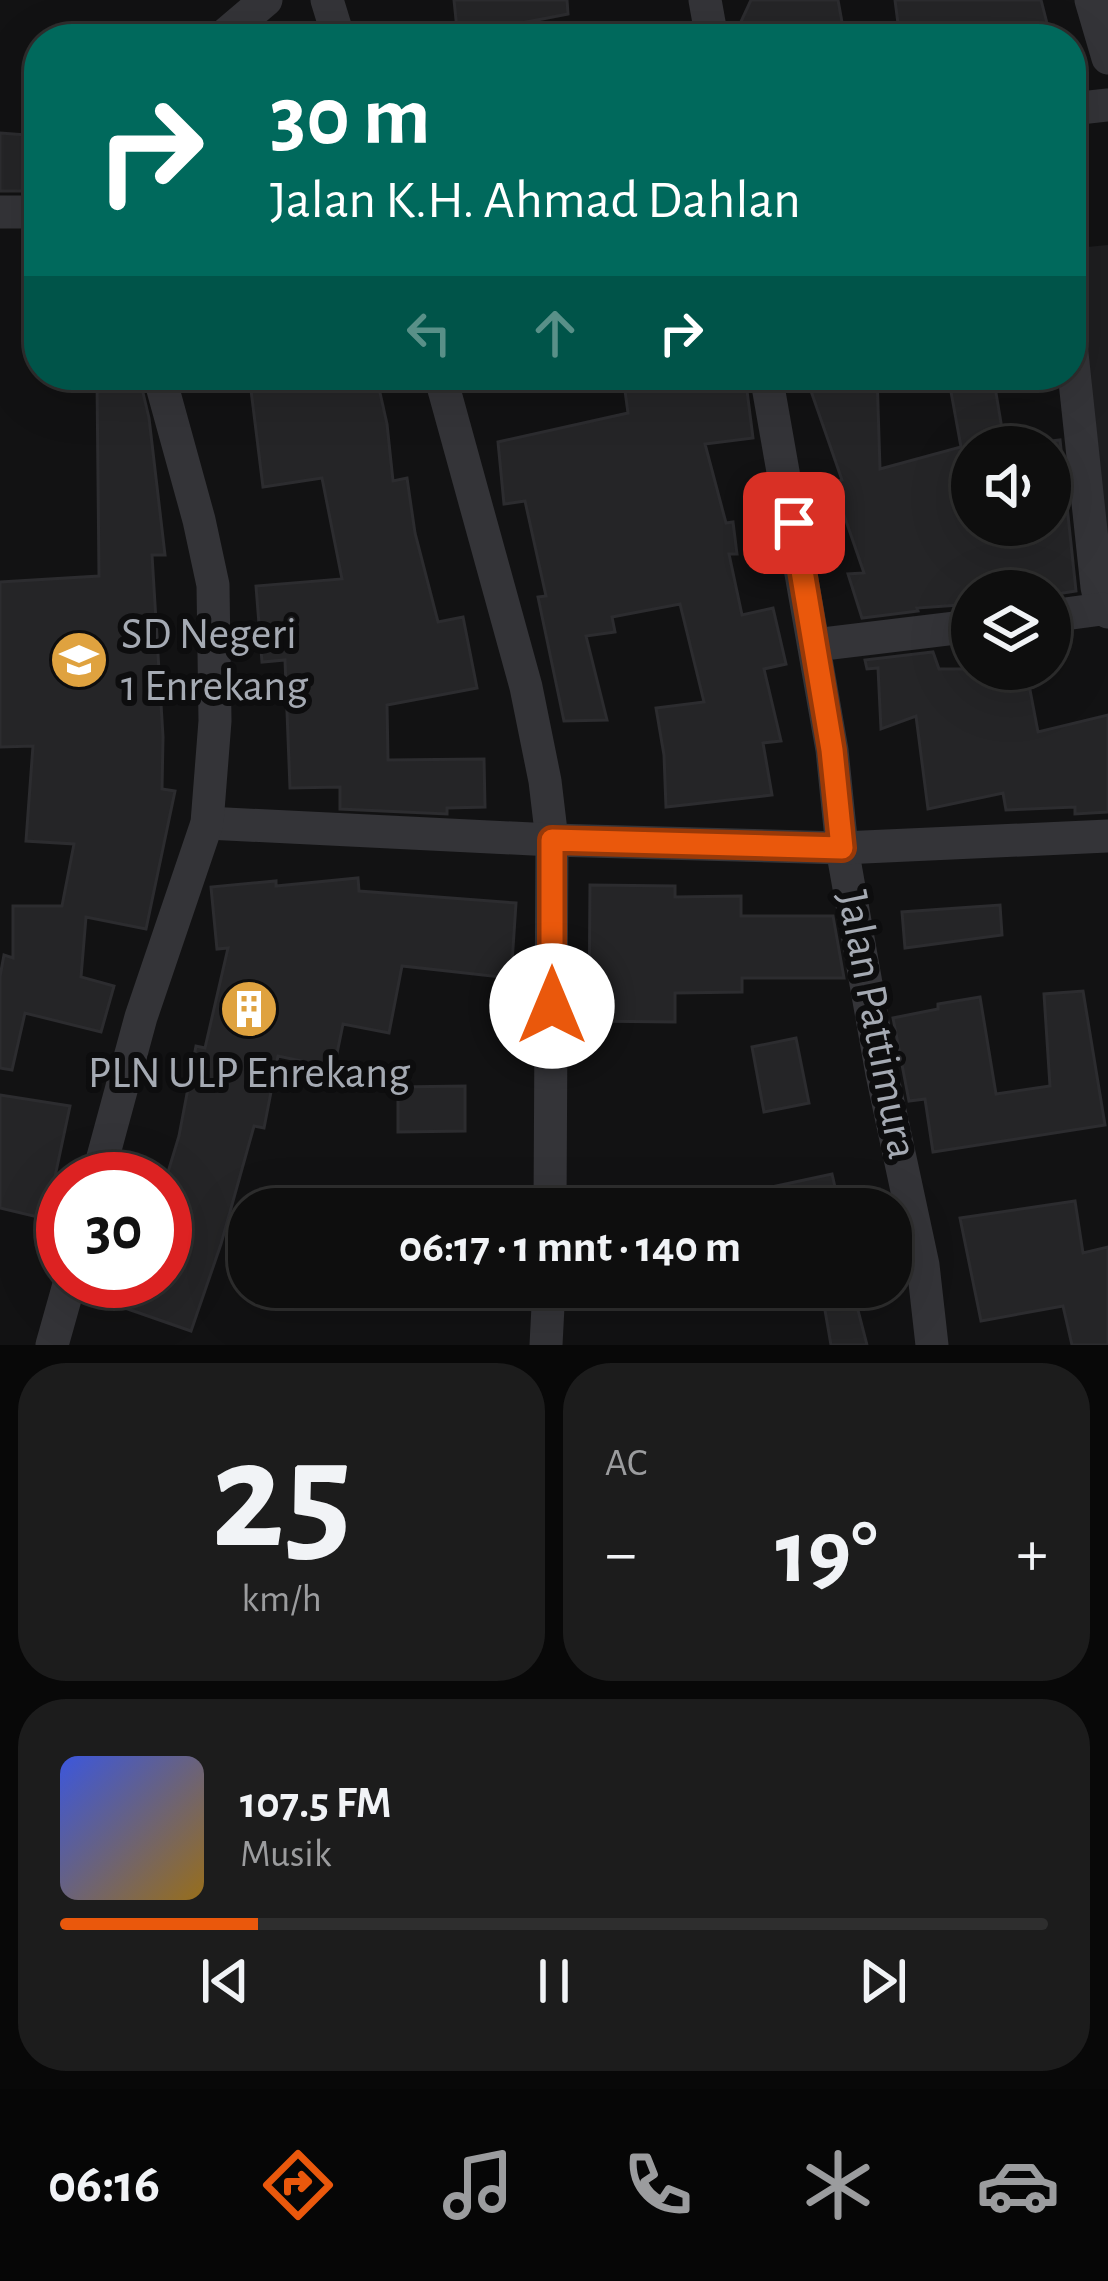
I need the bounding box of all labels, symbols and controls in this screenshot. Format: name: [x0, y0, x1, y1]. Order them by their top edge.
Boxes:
icon: right: [72, 72, 228, 228]
text: 30 m: [270, 76, 430, 160]
text: Jalan K.H. Ahmad Dahlan: [270, 174, 801, 228]
icon: left: [396, 300, 462, 366]
icon: ahead: [522, 300, 588, 366]
icon: right: [648, 300, 714, 366]
map controls: [951, 426, 1071, 690]
button: sound: [951, 426, 1071, 546]
pin: [743, 472, 845, 574]
icon: arrive: [761, 490, 827, 556]
button: layers: [951, 570, 1071, 690]
place label: SD Negeri 1 Enrekang: [121, 612, 308, 709]
school or university icon: SD Negeri 1 Enrekang: [48, 629, 110, 691]
street label: Jalan Pattimura: [829, 887, 925, 1163]
position arrow: [489, 943, 615, 1069]
building icon: PLN ULP Enrekang: [218, 978, 280, 1040]
place label: PLN ULP Enrekang: [88, 1051, 410, 1096]
speed limit sign: 30: [36, 1152, 192, 1308]
text: 06:17 · 1 mnt · 140 m: [399, 1225, 741, 1270]
text: 25: [211, 1420, 352, 1576]
text: AC: [605, 1444, 647, 1483]
text: 19°: [775, 1509, 878, 1599]
text: −: [605, 1521, 637, 1587]
text: +: [1016, 1521, 1048, 1587]
text: km/h: [241, 1580, 322, 1619]
text: 107.5 FM: [240, 1781, 392, 1826]
text: Musik: [240, 1835, 332, 1874]
icon: previous: [192, 1948, 258, 2014]
icon: pause: [521, 1948, 587, 2014]
icon: next: [850, 1948, 916, 2014]
icon: directions: [256, 2143, 340, 2227]
icon: music: [436, 2143, 520, 2227]
icon: phone: [616, 2143, 700, 2227]
icon: climate: [796, 2143, 880, 2227]
icon: car: [976, 2143, 1060, 2227]
text: 06:16: [48, 2158, 160, 2212]

